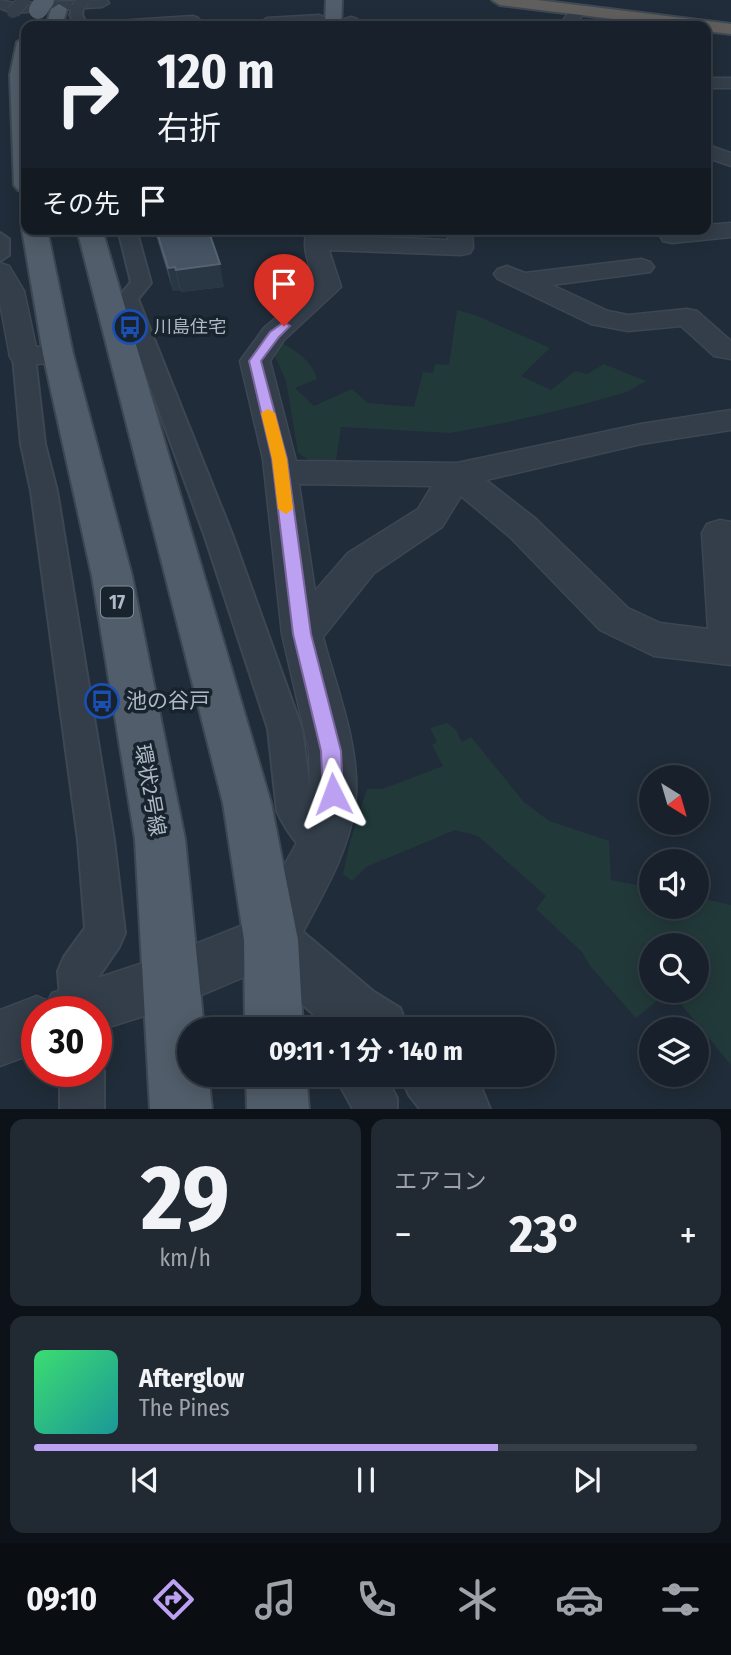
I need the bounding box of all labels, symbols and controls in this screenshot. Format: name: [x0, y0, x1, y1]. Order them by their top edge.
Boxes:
text: 120 m: [157, 42, 275, 101]
icon: right: [42, 49, 133, 140]
text: 右折: [157, 109, 221, 147]
icon: arrive: [134, 182, 172, 220]
text: その先: [42, 189, 120, 220]
pin: [254, 254, 314, 326]
icon: arrive: [265, 265, 303, 303]
bus stop icon: 川島住宅: [111, 308, 149, 346]
place label: 川島住宅: [154, 316, 226, 338]
road number: 17: [101, 586, 133, 618]
bus stop icon: 池の谷戸: [83, 682, 121, 720]
place label: 池の谷戸: [126, 688, 210, 714]
street label: 環状2号線: [129, 742, 171, 838]
position arrow: [296, 757, 370, 831]
north arrow: [639, 765, 709, 835]
map controls: [639, 765, 709, 1087]
button: sound: [639, 849, 709, 919]
button: search: [639, 933, 709, 1003]
speed limit sign: 30: [21, 996, 112, 1087]
button: layers: [639, 1017, 709, 1087]
text: 09:11 · 1 分 · 140 m: [269, 1036, 463, 1067]
text: 29: [141, 1144, 230, 1253]
text: エアコン: [395, 1167, 487, 1195]
text: 23°: [509, 1203, 582, 1266]
text: −: [395, 1212, 412, 1258]
text: +: [680, 1212, 697, 1258]
text: km/h: [160, 1244, 211, 1272]
text: Afterglow: [139, 1363, 244, 1394]
text: The Pines: [139, 1394, 230, 1422]
icon: previous: [126, 1461, 164, 1499]
icon: pause: [347, 1461, 385, 1499]
icon: next: [568, 1461, 606, 1499]
icon: directions: [149, 1575, 198, 1624]
icon: music: [251, 1575, 300, 1624]
icon: phone: [352, 1575, 401, 1624]
icon: climate: [453, 1575, 502, 1624]
icon: car: [555, 1575, 604, 1624]
icon: filters: [656, 1575, 705, 1624]
text: 09:10: [26, 1580, 97, 1618]

